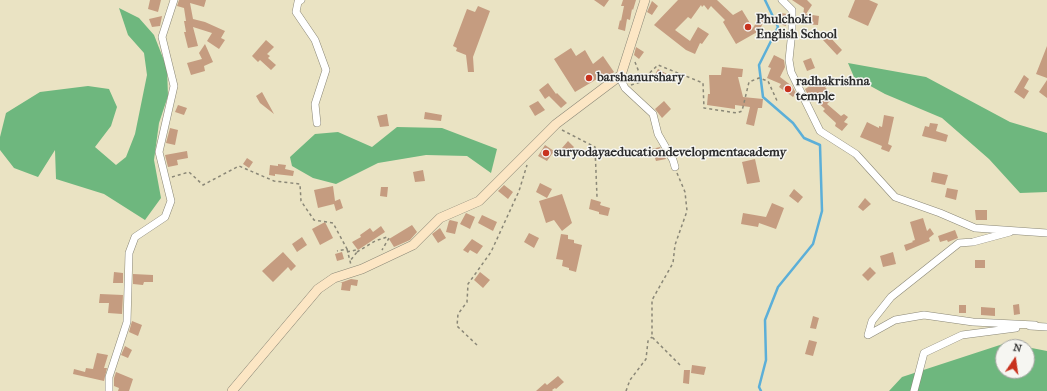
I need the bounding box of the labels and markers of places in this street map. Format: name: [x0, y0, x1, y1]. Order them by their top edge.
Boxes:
place label: Phulchoki English School: [756, 12, 837, 43]
marker: Phulchoki English School: [743, 22, 753, 32]
place label: barshanurshary: [597, 70, 684, 86]
marker: barshanurshary: [584, 73, 594, 83]
place label: radhakrishna temple: [796, 74, 870, 105]
marker: radhakrishna temple: [783, 84, 793, 94]
place label: suryodayaeducationdevelopmentacademy: [554, 145, 786, 161]
marker: suryodayaeducationdevelopmentacademy: [541, 148, 551, 158]

